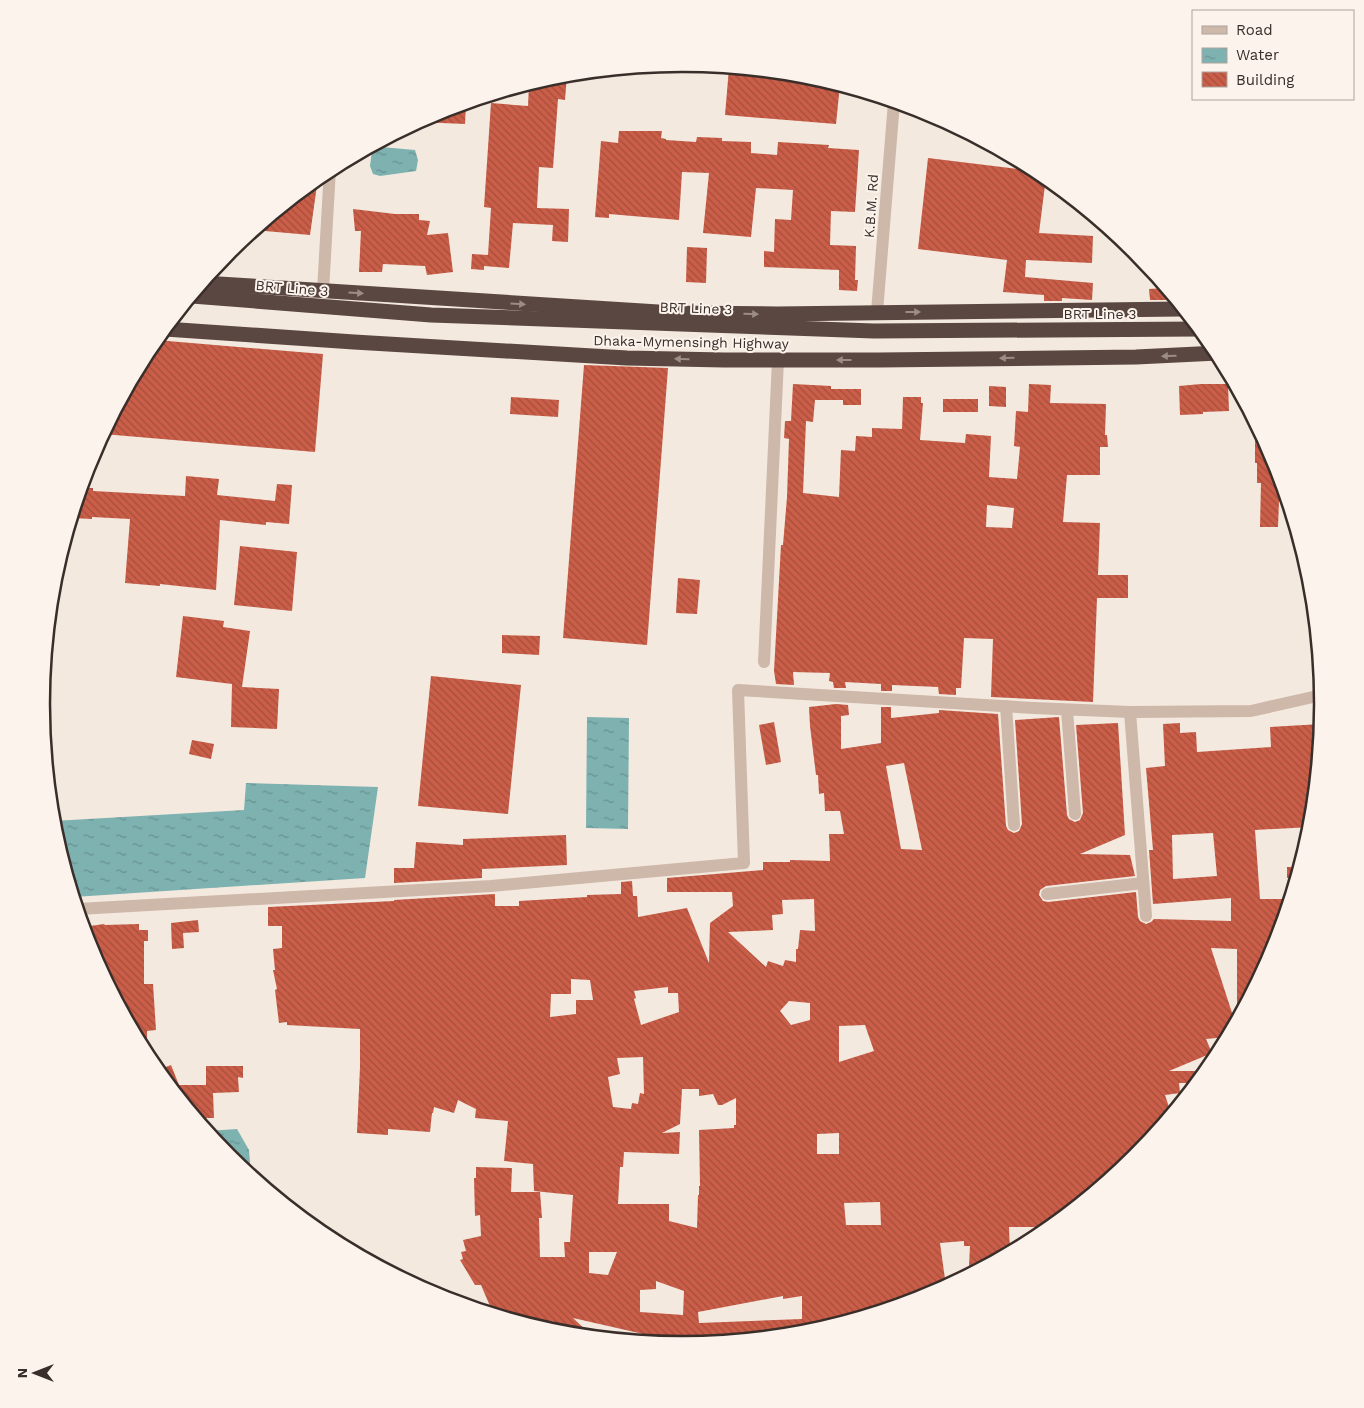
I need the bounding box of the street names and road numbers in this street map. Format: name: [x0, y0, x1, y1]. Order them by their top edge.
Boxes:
street label: K.B.M. Rd: [861, 173, 881, 239]
street label: BRT Line 3: [255, 277, 329, 299]
street label: BRT Line 3: [659, 299, 733, 317]
street label: BRT Line 3: [1064, 306, 1136, 322]
street label: Dhaka-Mymensingh Highway: [593, 332, 790, 352]

